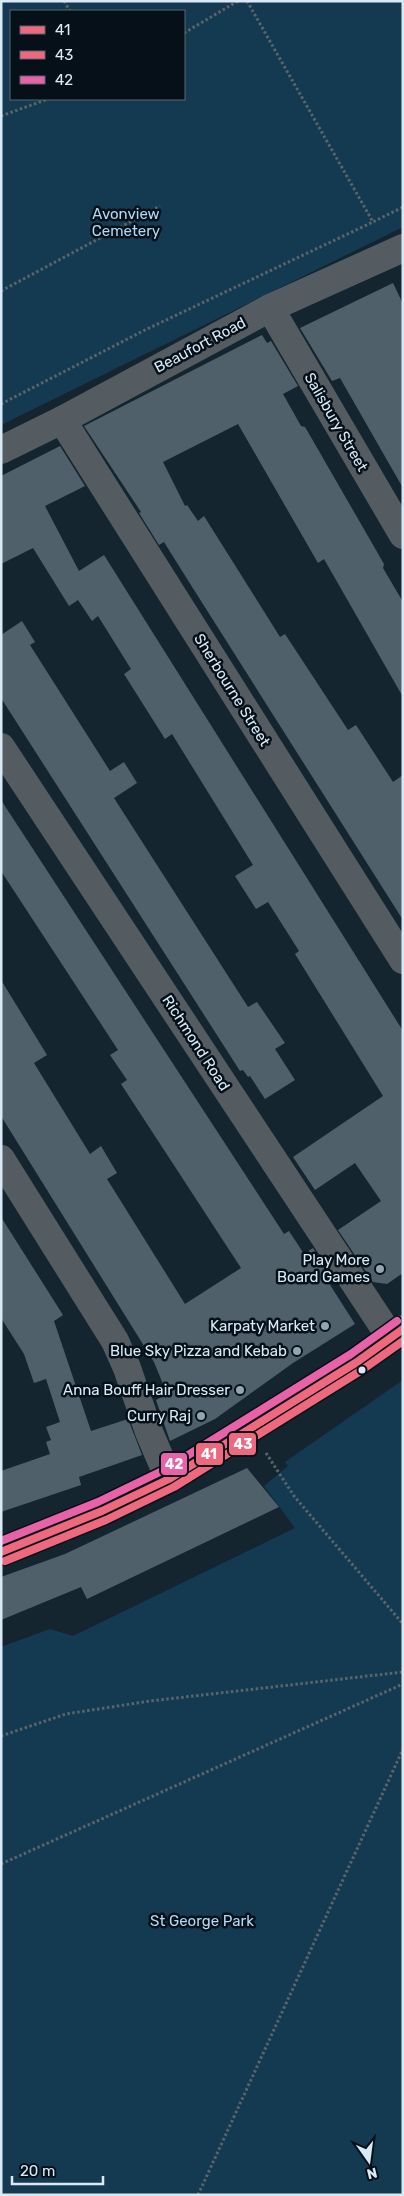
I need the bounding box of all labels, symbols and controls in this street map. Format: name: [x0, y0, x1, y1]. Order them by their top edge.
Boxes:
legend: [10, 10, 185, 100]
text: 41: [55, 21, 70, 39]
text: 43: [55, 46, 73, 64]
text: 42: [55, 71, 73, 89]
park label: Avonview Cemetery: [92, 205, 160, 240]
street label: Beaufort Road: [151, 313, 249, 377]
street label: Salisbury Street: [300, 369, 372, 475]
street label: Sherbourne Street: [190, 630, 274, 750]
street label: Richmond Road: [158, 992, 234, 1094]
place label: Play More Board Games: [277, 1251, 370, 1286]
marker: Play More Board Games: [374, 1263, 386, 1275]
place label: Karpaty Market: [210, 1317, 315, 1335]
marker: Karpaty Market: [319, 1320, 331, 1332]
place label: Blue Sky Pizza and Kebab: [110, 1342, 287, 1360]
marker: Blue Sky Pizza and Kebab: [291, 1345, 303, 1357]
unlabelled marker: [357, 1365, 367, 1375]
place label: Anna Bouff Hair Dresser: [63, 1381, 230, 1399]
marker: Anna Bouff Hair Dresser: [234, 1384, 246, 1396]
place label: Curry Raj: [127, 1407, 191, 1425]
marker: Curry Raj: [195, 1410, 207, 1422]
line badge: 43: [228, 1432, 257, 1456]
text: 43: [234, 1436, 252, 1453]
line badge: 41: [195, 1442, 224, 1466]
text: 41: [201, 1446, 217, 1463]
line badge: 42: [160, 1452, 188, 1476]
text: 42: [165, 1456, 183, 1473]
park label: St George Park: [150, 1912, 254, 1930]
north arrow: [344, 2136, 394, 2186]
scale bar: [12, 2154, 104, 2186]
text: 20 m: [20, 2162, 55, 2180]
text: N: [365, 2164, 379, 2183]

